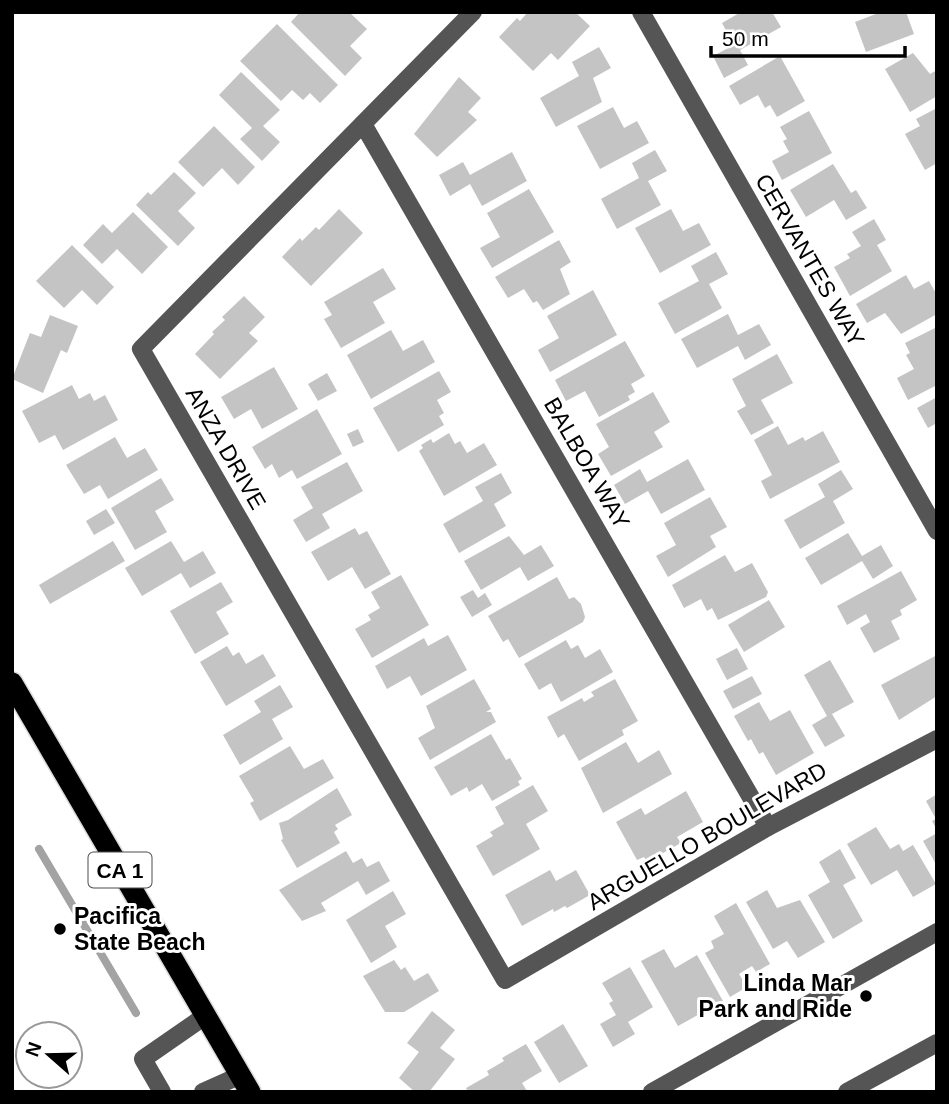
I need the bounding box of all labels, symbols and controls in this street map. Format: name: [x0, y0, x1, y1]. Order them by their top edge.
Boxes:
scale bar: [711, 14, 905, 58]
text: 50 m: [722, 27, 769, 50]
street label: CERVANTES WAY: [750, 169, 870, 351]
street label: ANZA DRIVE: [181, 382, 271, 514]
street label: BALBOA WAY: [539, 393, 635, 533]
street label: ARGUELLO BOULEVARD: [583, 757, 831, 915]
road number: CA 1: [88, 852, 152, 888]
place label: Pacifica State Beach: [74, 903, 206, 955]
marker: Pacifica State Beach: [52, 921, 68, 937]
place label: Linda Mar Park and Ride: [699, 970, 852, 1022]
marker: Linda Mar Park and Ride: [858, 988, 874, 1004]
north arrow: [14, 1020, 84, 1090]
text: N: [21, 1039, 46, 1059]

